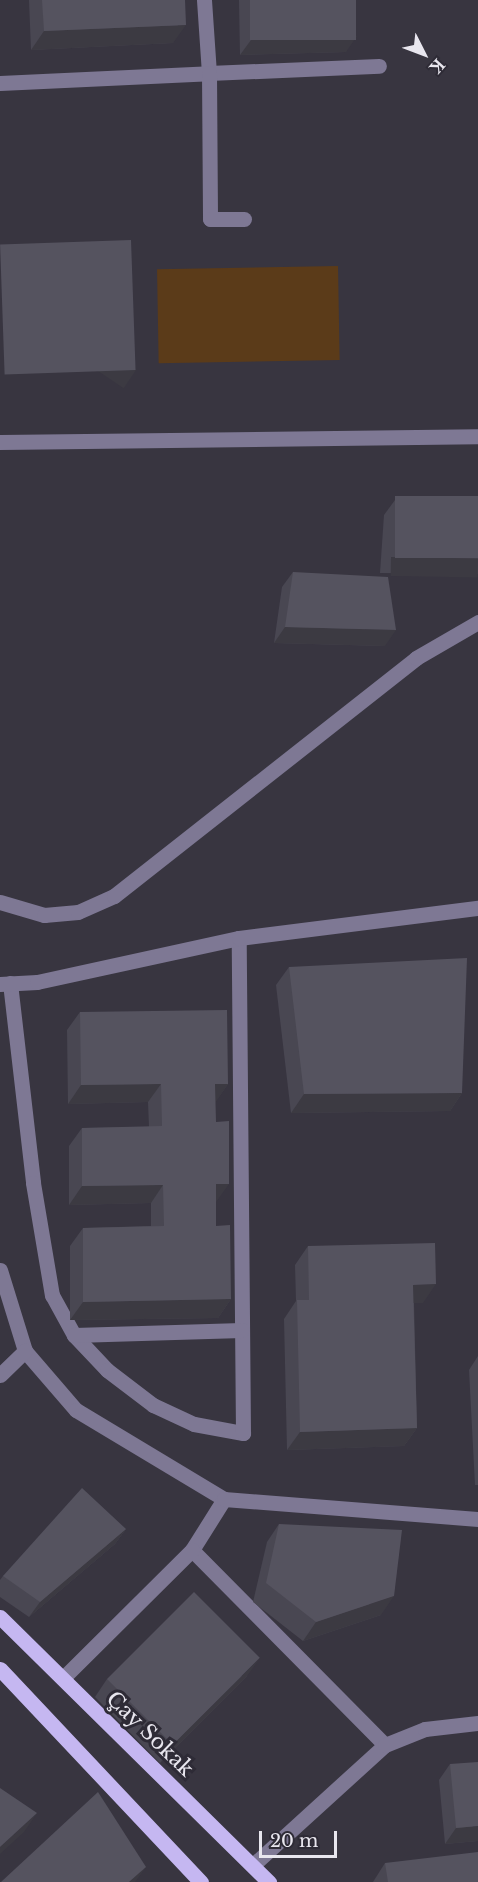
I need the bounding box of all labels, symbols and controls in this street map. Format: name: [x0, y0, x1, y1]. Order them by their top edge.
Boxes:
north arrow: [394, 24, 454, 84]
text: K: [426, 54, 449, 78]
street label: Çay Sokak: [101, 1686, 199, 1782]
scale bar: [262, 1819, 340, 1857]
text: 20 m: [270, 1830, 318, 1852]

